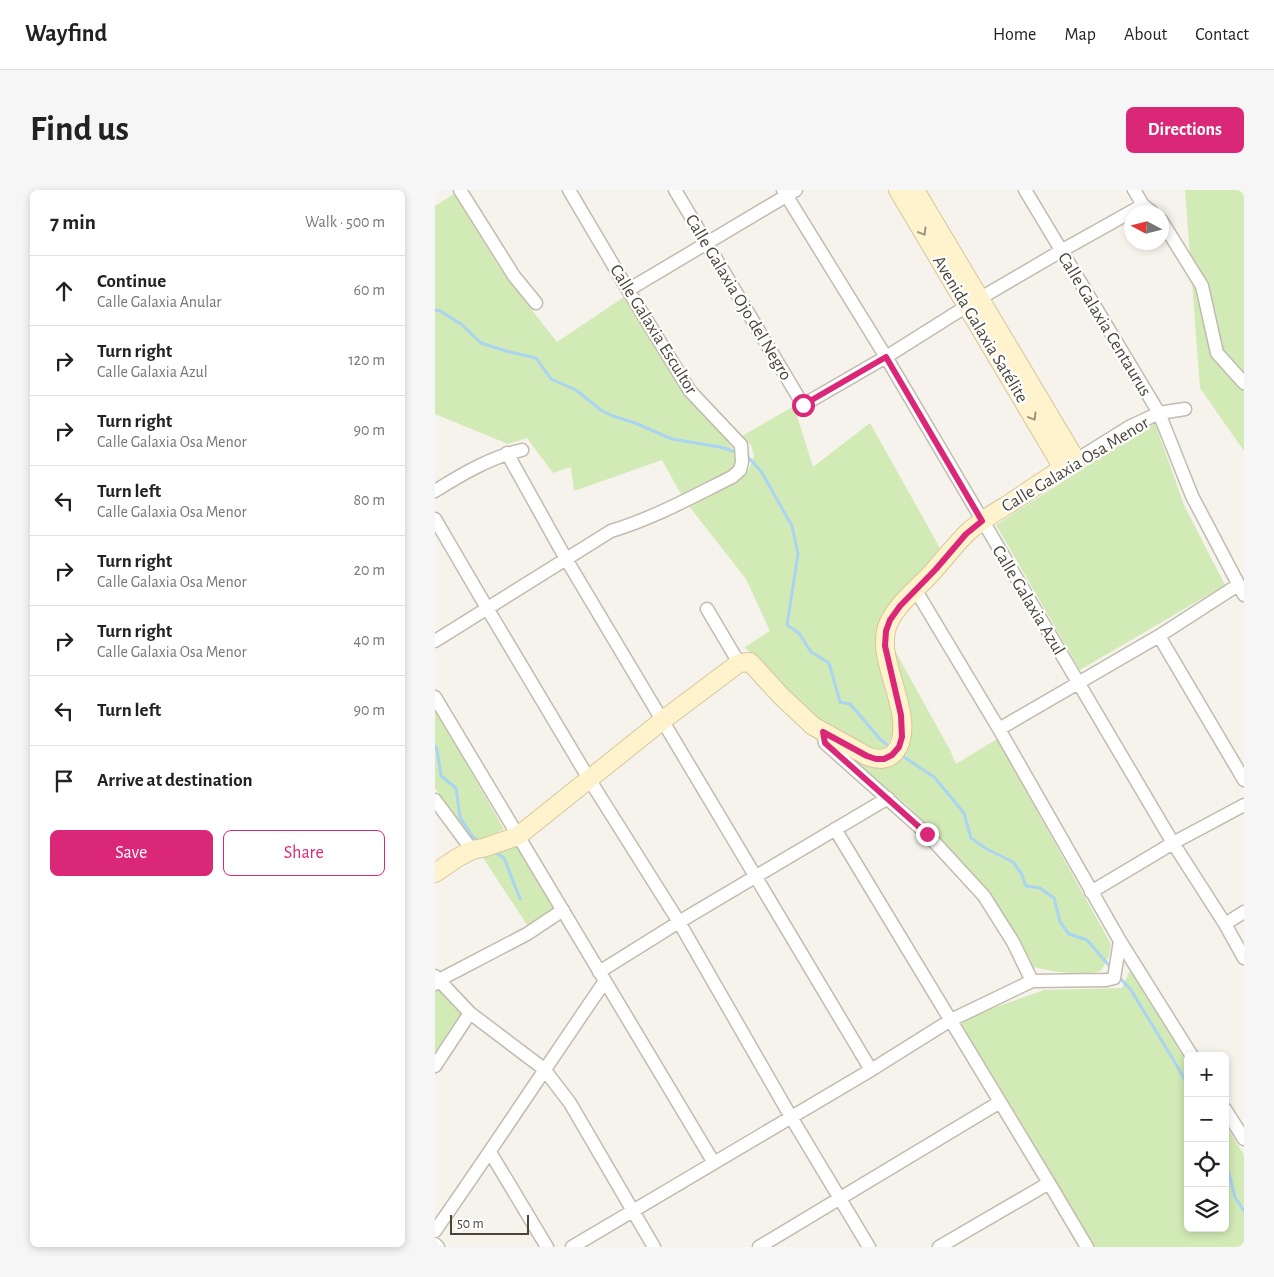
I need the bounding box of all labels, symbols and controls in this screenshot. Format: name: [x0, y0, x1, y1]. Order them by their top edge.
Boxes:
text: Wayfind: [25, 22, 107, 46]
text: Home: [993, 26, 1036, 44]
text: Map: [1064, 26, 1096, 44]
text: About: [1124, 26, 1167, 44]
text: Contact: [1195, 26, 1249, 44]
button: Directions: [1126, 107, 1244, 153]
text: Find us: [30, 112, 129, 147]
north arrow: [1124, 205, 1169, 250]
street label: Calle Galaxia Ojo del Negro: [681, 211, 795, 384]
text: 7 min: [50, 212, 96, 233]
text: Walk · 500 m: [305, 214, 385, 230]
one-way arrow: [916, 226, 926, 235]
street label: Calle Galaxia Centaurus: [1054, 249, 1154, 400]
street label: Avenida Galaxia Satélite: [929, 253, 1031, 406]
street label: Calle Galaxia Escultor: [606, 262, 700, 398]
text: Continue: [97, 272, 166, 291]
icon: ahead: [50, 277, 78, 305]
text: 60 m: [354, 282, 385, 298]
text: Calle Galaxia Anular: [97, 294, 222, 310]
text: Turn right: [97, 342, 172, 361]
icon: right: [50, 347, 78, 375]
text: 120 m: [348, 352, 385, 368]
text: Calle Galaxia Azul: [97, 364, 208, 380]
route start: [792, 394, 815, 417]
one-way arrow: [1026, 411, 1036, 420]
text: Turn right: [97, 412, 172, 431]
street label: Calle Galaxia Osa Menor: [999, 414, 1152, 516]
icon: right: [50, 417, 78, 445]
text: 90 m: [354, 422, 385, 438]
text: Calle Galaxia Osa Menor: [97, 434, 247, 450]
text: Turn left: [97, 482, 161, 501]
icon: left: [50, 487, 78, 515]
text: 80 m: [354, 492, 385, 508]
text: Calle Galaxia Osa Menor: [97, 504, 247, 520]
street label: Calle Galaxia Azul: [988, 543, 1068, 658]
text: Turn right: [97, 552, 172, 571]
icon: right: [50, 557, 78, 585]
text: 20 m: [354, 562, 385, 578]
text: Calle Galaxia Osa Menor: [97, 574, 247, 590]
text: Turn right: [97, 622, 172, 641]
icon: right: [50, 627, 78, 655]
text: 40 m: [353, 632, 385, 648]
text: Calle Galaxia Osa Menor: [97, 644, 247, 660]
icon: left: [50, 697, 78, 725]
text: Turn left: [97, 701, 161, 720]
text: 90 m: [354, 702, 385, 718]
icon: arrive: [50, 767, 78, 795]
text: Arrive at destination: [97, 771, 253, 790]
route end: [916, 823, 939, 846]
button: Save: [50, 830, 213, 876]
button: Share: [223, 830, 385, 876]
map controls: [1184, 1052, 1229, 1232]
button: +: [1184, 1052, 1229, 1097]
button: −: [1184, 1097, 1229, 1142]
button: locate: [1184, 1142, 1229, 1187]
button: layers: [1184, 1187, 1229, 1232]
scale bar: [450, 1212, 529, 1235]
text: 50 m: [457, 1217, 484, 1231]

